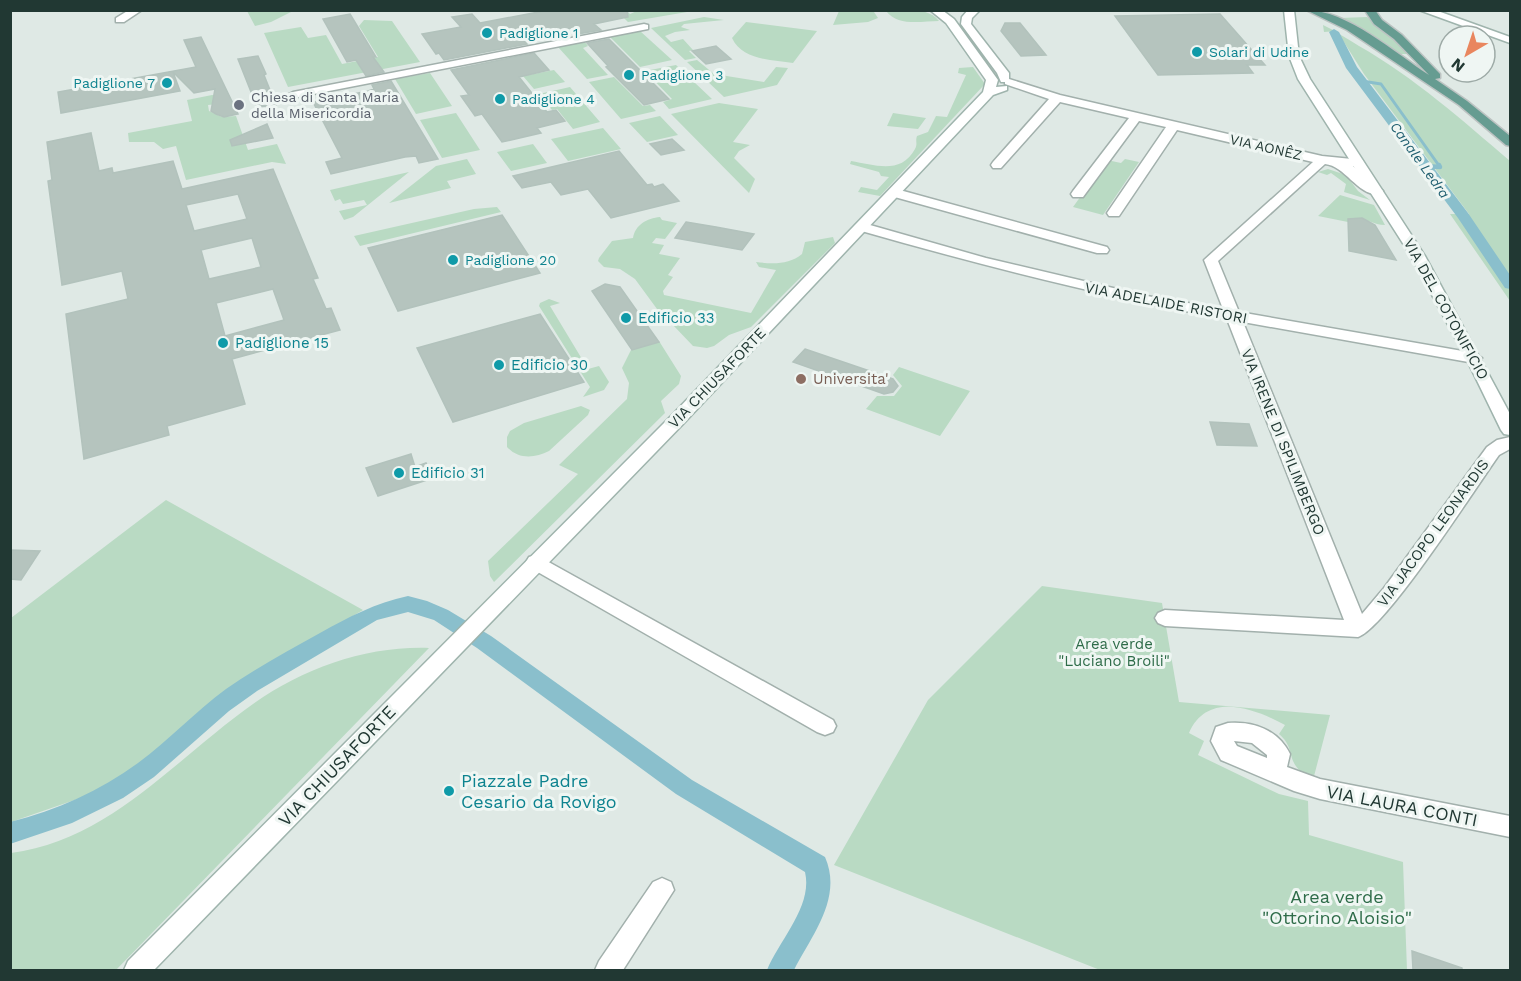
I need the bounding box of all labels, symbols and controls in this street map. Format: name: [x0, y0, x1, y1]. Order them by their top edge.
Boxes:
north arrow: [1437, 24, 1497, 84]
place label: Padiglione 1: [499, 25, 579, 41]
marker: Padiglione 1: [480, 26, 494, 40]
place label: Solari di Udine: [1209, 44, 1309, 60]
marker: Solari di Udine: [1190, 45, 1204, 59]
text: N: [1447, 54, 1468, 76]
place label: Padiglione 3: [641, 67, 724, 83]
marker: Padiglione 3: [622, 68, 636, 82]
place label: Padiglione 7: [73, 75, 155, 91]
marker: Padiglione 7: [160, 76, 174, 90]
place label: Chiesa di Santa Maria della Misericordia: [251, 89, 399, 121]
place label: Padiglione 4: [512, 91, 595, 107]
marker: Padiglione 4: [493, 92, 507, 106]
marker: Chiesa di Santa Maria della Misericordia: [232, 98, 246, 112]
water label: Canale Ledra: [1387, 119, 1453, 201]
street label: VIA AONÊZ: [1228, 131, 1304, 163]
street label: VIA DEL COTONIFICIO: [1400, 235, 1492, 383]
place label: Padiglione 20: [465, 252, 556, 268]
marker: Padiglione 20: [446, 253, 460, 267]
street label: VIA ADELAIDE RISTORI: [1083, 278, 1249, 328]
place label: Edificio 33: [638, 309, 715, 327]
marker: Edificio 33: [619, 311, 633, 325]
street label: VIA CHIUSAFORTE: [664, 324, 770, 432]
place label: Padiglione 15: [235, 334, 329, 352]
marker: Padiglione 15: [216, 336, 230, 350]
street label: VIA IRENE DI SPILIMBERGO: [1237, 346, 1329, 538]
place label: Edificio 30: [511, 356, 588, 374]
marker: Edificio 30: [492, 358, 506, 372]
place label: Universita': [813, 370, 889, 388]
marker: Universita': [794, 372, 808, 386]
street label: VIA JACOPO LEONARDIS: [1373, 456, 1493, 610]
place label: Edificio 31: [411, 464, 485, 482]
marker: Edificio 31: [392, 466, 406, 480]
park label: Area verde "Luciano Broili": [1058, 635, 1170, 670]
street label: VIA CHIUSAFORTE: [274, 701, 400, 830]
place label: Piazzale Padre Cesario da Rovigo: [461, 770, 617, 812]
street label: VIA LAURA CONTI: [1325, 781, 1480, 830]
marker: Piazzale Padre Cesario da Rovigo: [442, 784, 456, 798]
park label: Area verde "Ottorino Aloisio": [1262, 886, 1412, 928]

